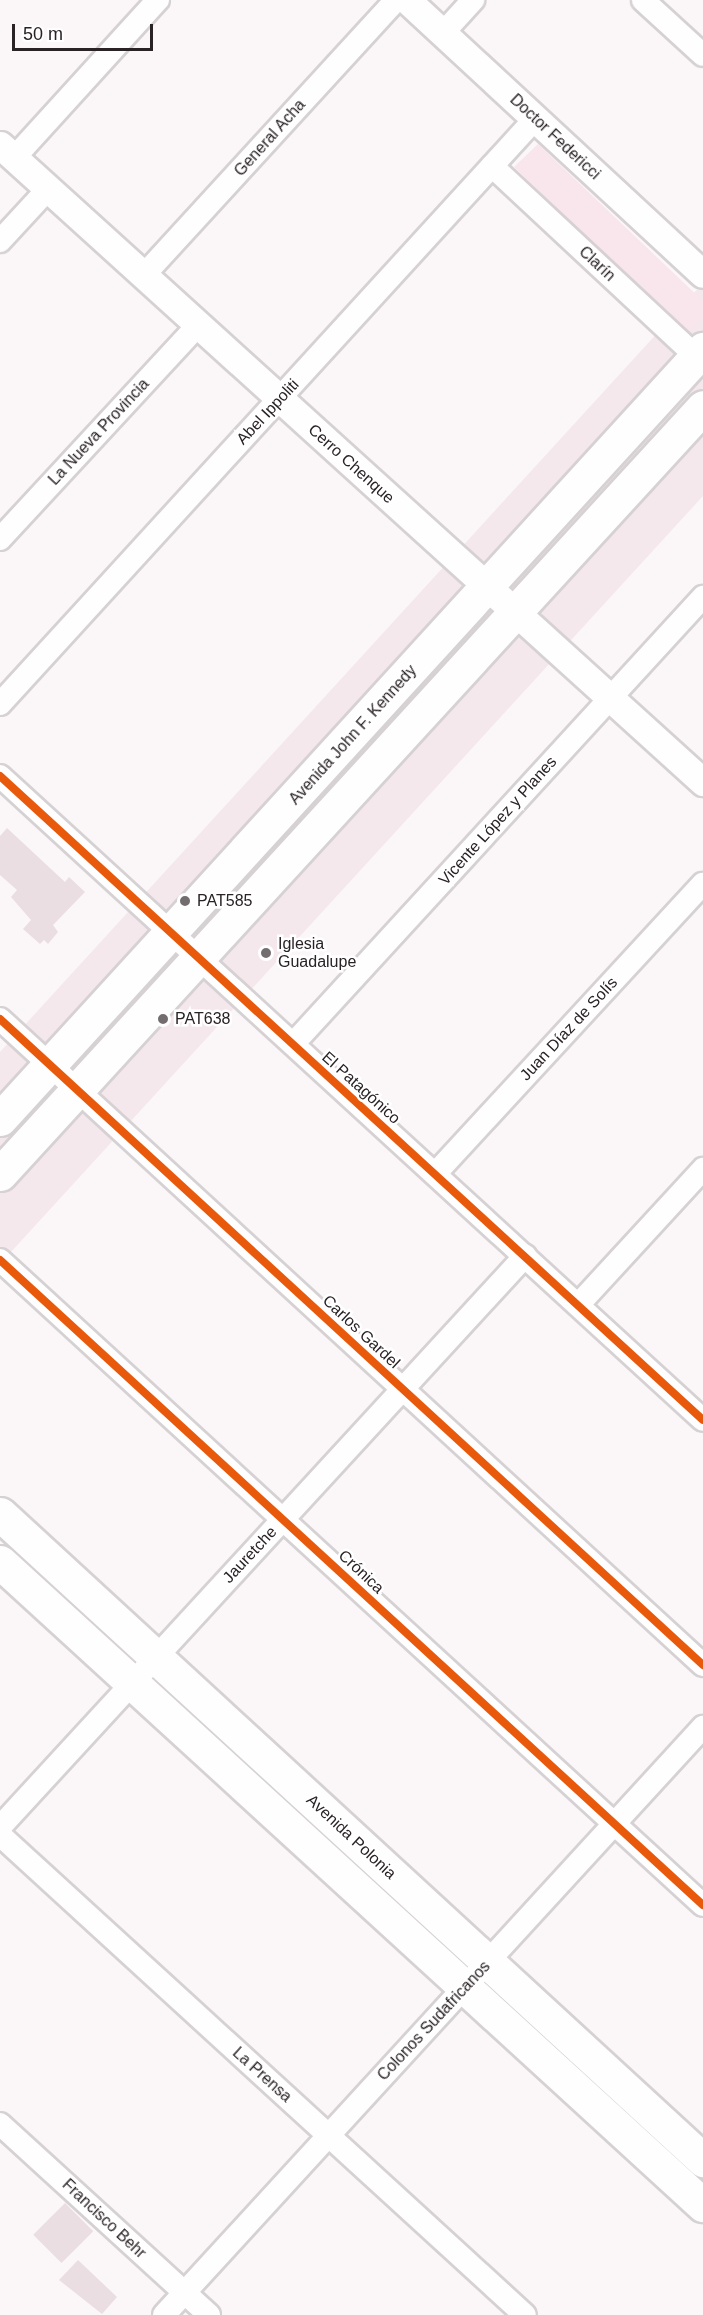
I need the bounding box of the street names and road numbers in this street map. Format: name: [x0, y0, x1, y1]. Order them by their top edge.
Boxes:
street label: Doctor Federicci: [506, 90, 604, 184]
street label: General Acha: [230, 95, 310, 181]
street label: Clarín: [575, 242, 619, 286]
street label: La Nueva Provincia: [45, 375, 153, 489]
street label: Abel Ippoliti: [233, 375, 303, 449]
street label: Cerro Chenque: [304, 420, 398, 508]
street label: Avenida John F. Kennedy: [285, 661, 421, 809]
street label: Vicente López y Planes: [435, 753, 561, 889]
street label: Juan Díaz de Solís: [516, 973, 622, 1085]
street label: El Patagónico: [318, 1048, 404, 1128]
street label: Carlos Gardel: [318, 1291, 404, 1373]
street label: Jauretche: [219, 1523, 281, 1587]
street label: Crónica: [334, 1546, 388, 1598]
street label: Avenida Polonia: [302, 1791, 400, 1883]
street label: Colonos Sudafricanos: [374, 1957, 494, 2085]
street label: La Prensa: [228, 2043, 296, 2107]
street label: Francisco Behr: [58, 2175, 150, 2263]

